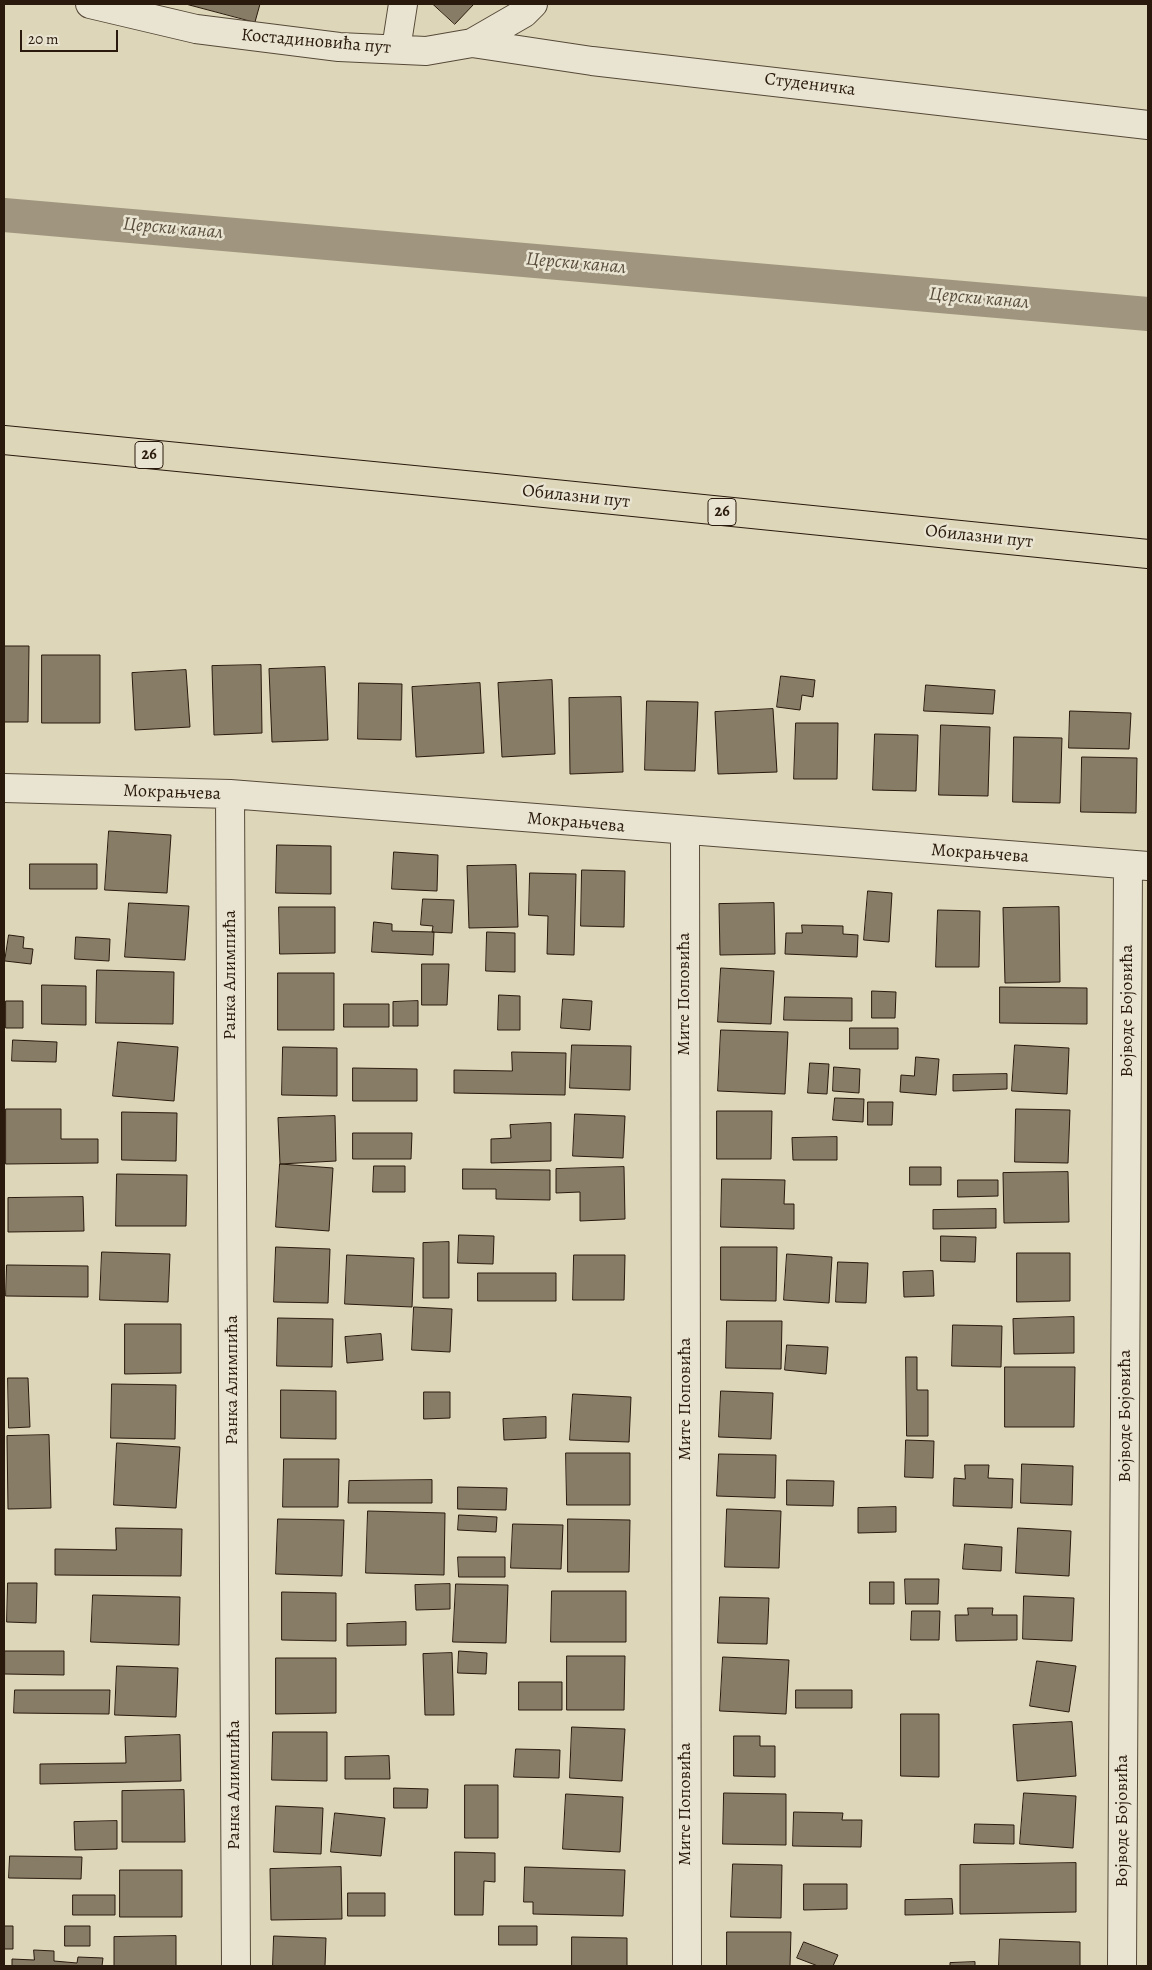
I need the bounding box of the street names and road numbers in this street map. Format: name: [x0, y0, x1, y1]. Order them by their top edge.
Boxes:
street label: Костадиновића пут: [240, 25, 392, 59]
street label: Студеничка: [763, 69, 857, 101]
road number: 26: [135, 442, 163, 468]
street label: Обилазни пут: [521, 481, 631, 513]
road number: 26: [708, 498, 736, 526]
street label: Обилазни пут: [924, 521, 1034, 553]
street label: Мокрањчева: [123, 780, 221, 806]
street label: Мокрањчева: [526, 808, 626, 838]
street label: Мокрањчева: [930, 840, 1030, 868]
street label: Ранка Алимпића: [220, 910, 242, 1040]
street label: Мите Поповића: [674, 932, 696, 1056]
street label: Војводе Бојовића: [1117, 945, 1139, 1077]
street label: Ранка Алимпића: [222, 1315, 244, 1445]
street label: Мите Поповића: [675, 1337, 697, 1461]
street label: Војводе Бојовића: [1115, 1350, 1137, 1482]
street label: Ранка Алимпића: [224, 1720, 246, 1850]
street label: Мите Поповића: [675, 1742, 697, 1866]
street label: Војводе Бојовића: [1112, 1755, 1134, 1887]

